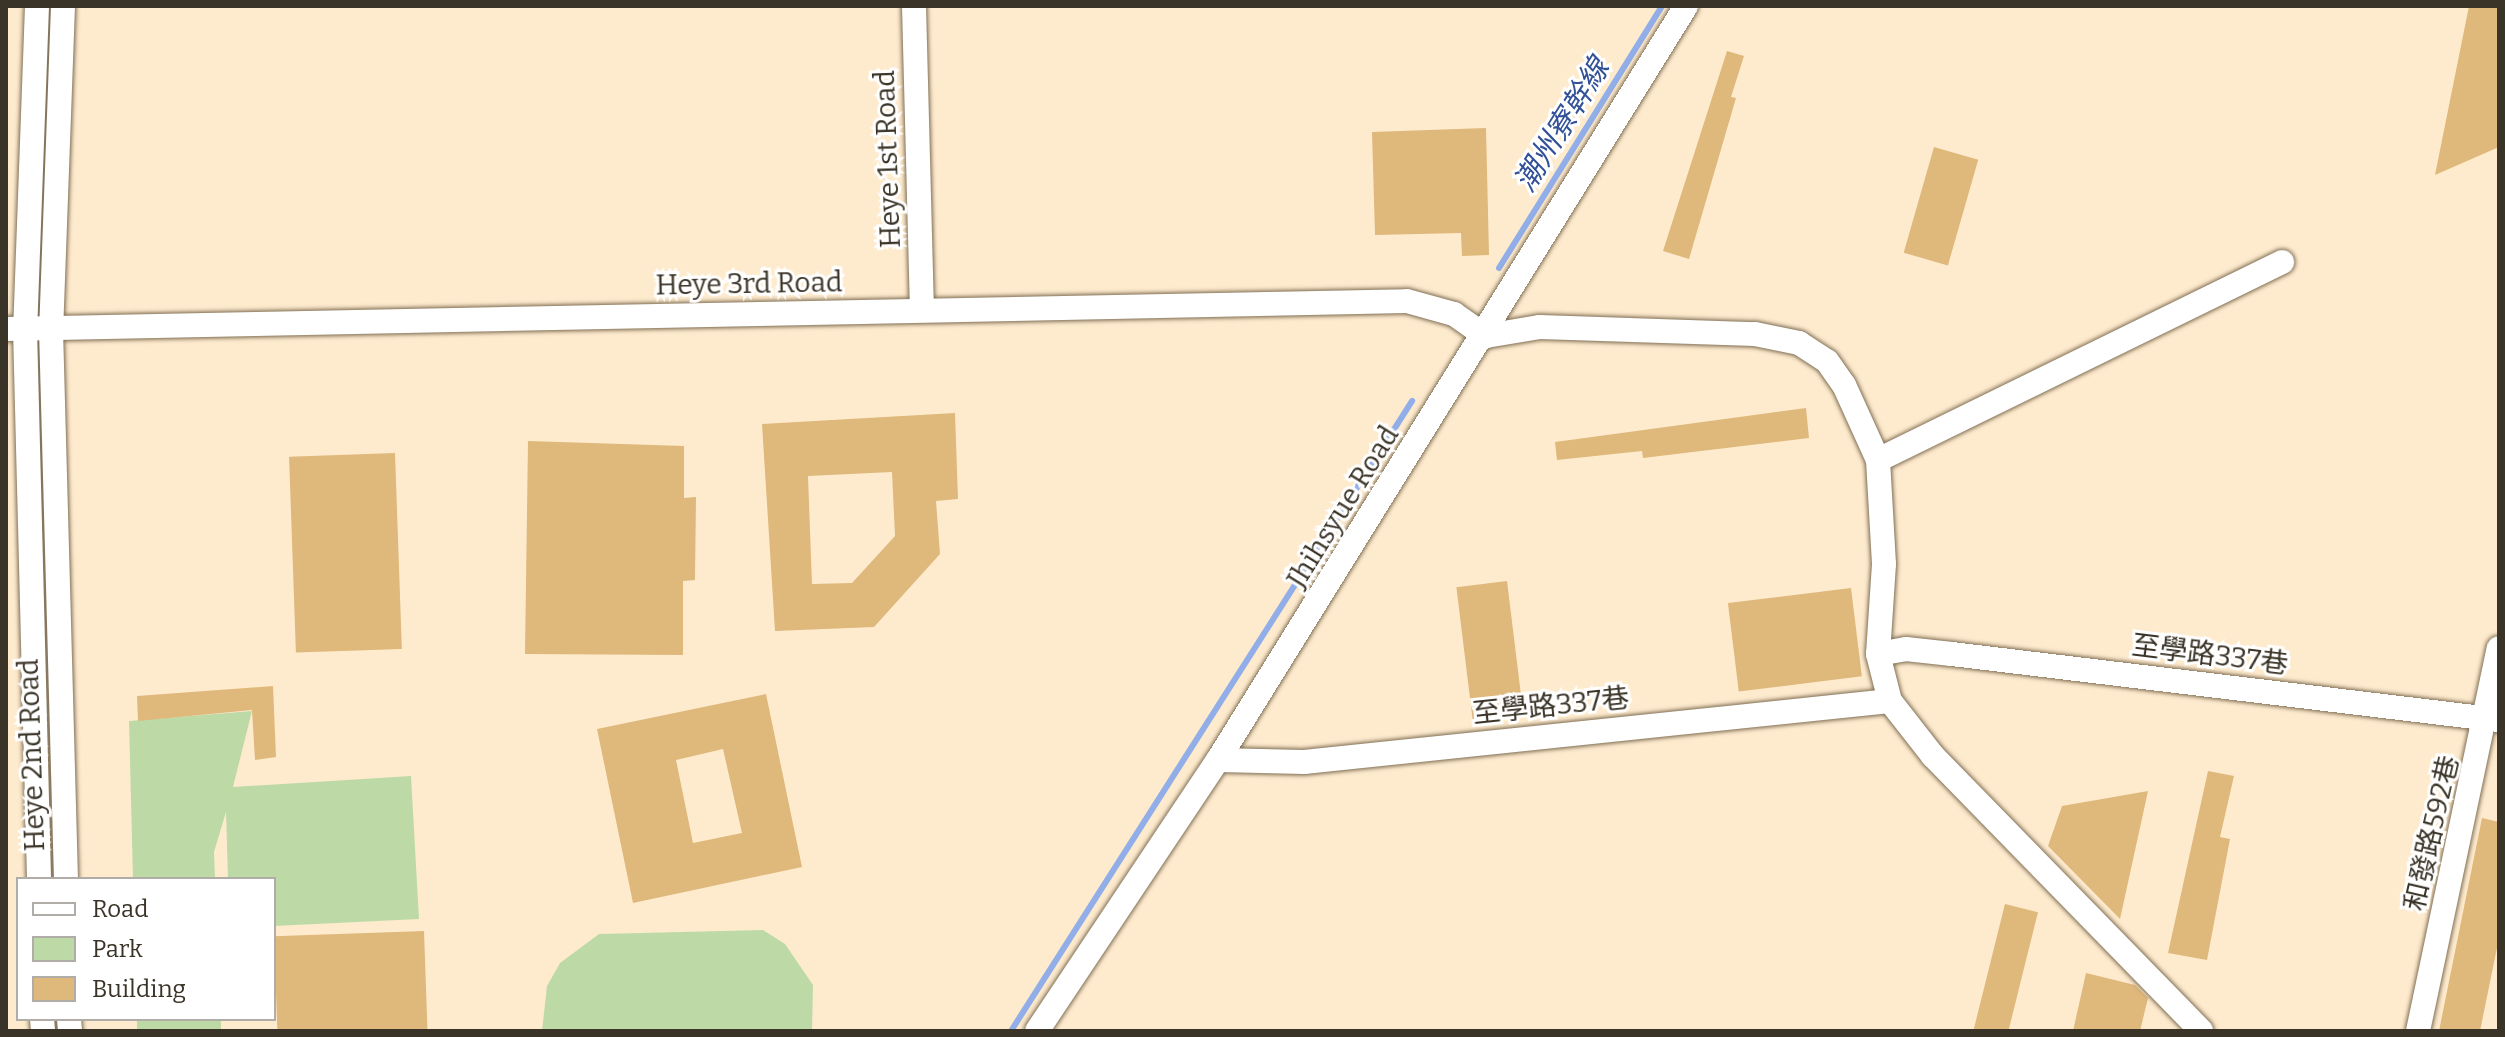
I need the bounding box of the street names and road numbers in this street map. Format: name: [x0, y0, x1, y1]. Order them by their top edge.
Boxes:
street label: Heye 1st Road: [868, 69, 908, 249]
street label: Heye 3rd Road: [655, 266, 843, 302]
street label: Jhihsyue Road: [1280, 420, 1406, 594]
street label: 至學路337巷: [2130, 629, 2290, 681]
street label: Heye 2nd Road: [12, 658, 52, 852]
street label: 至學路337巷: [1471, 681, 1631, 731]
street label: 和發路592巷: [2398, 752, 2466, 914]

